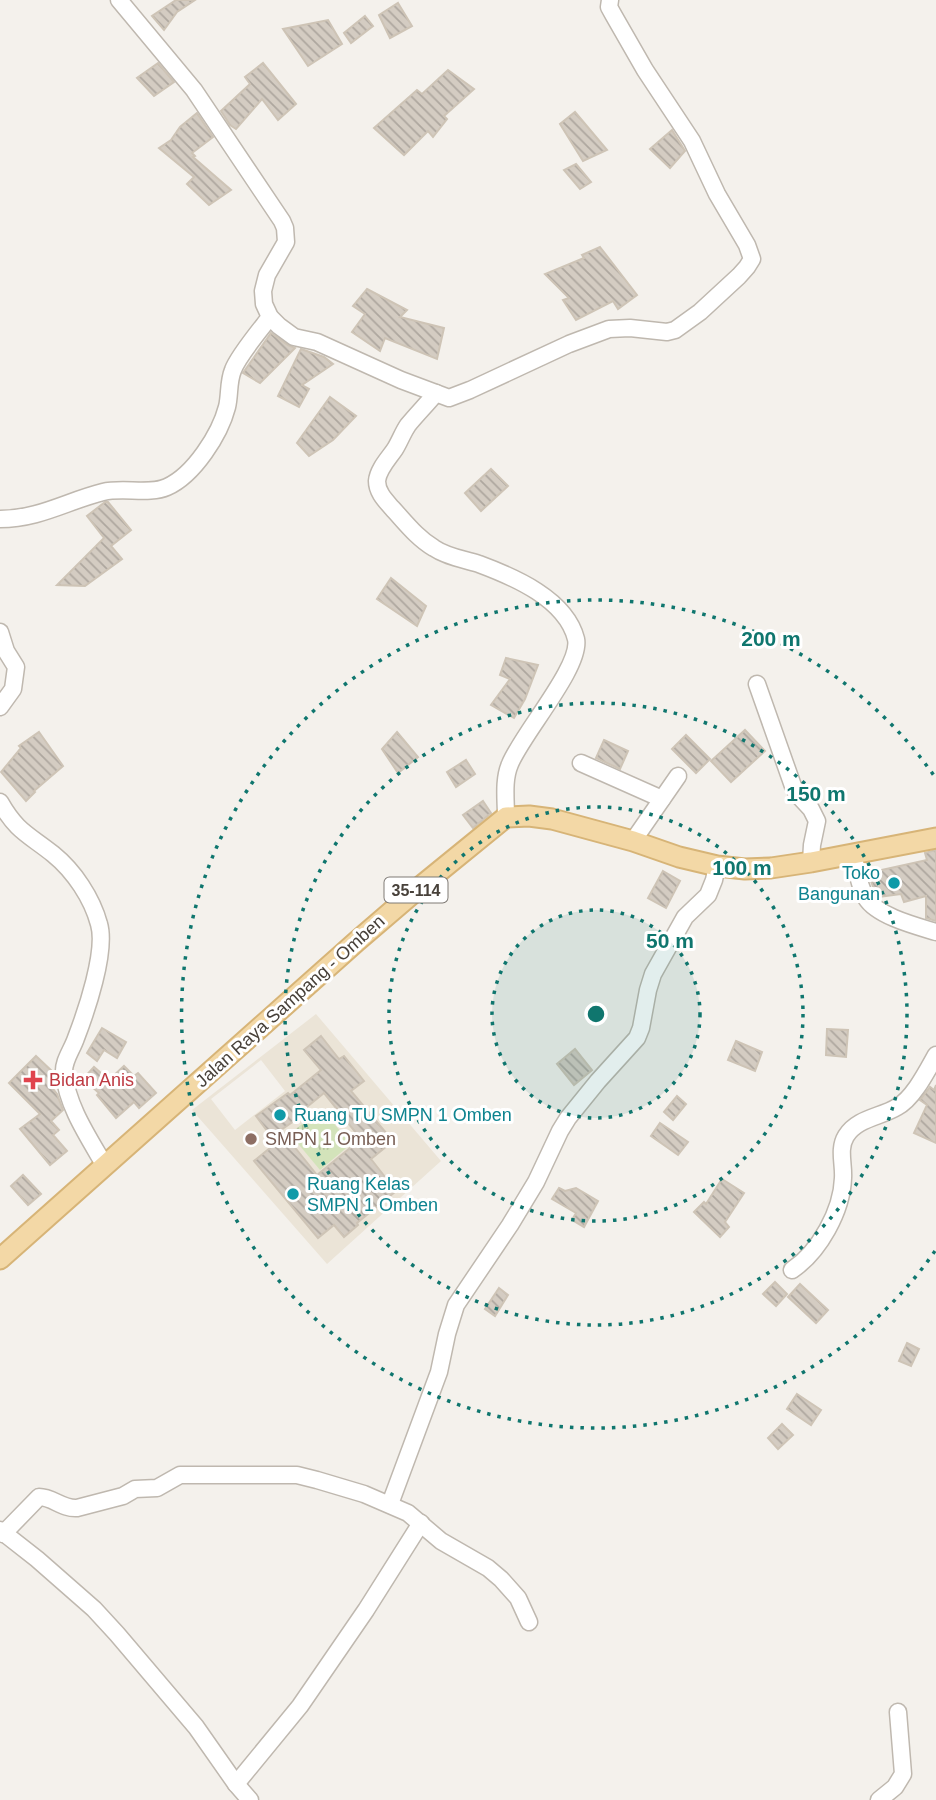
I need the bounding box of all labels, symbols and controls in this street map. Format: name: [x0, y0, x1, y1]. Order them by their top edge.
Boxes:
text: 200 m: [741, 627, 801, 650]
text: 150 m: [786, 782, 846, 805]
text: 100 m: [712, 856, 772, 879]
place label: Toko Bangunan: [798, 863, 880, 904]
marker: Toko Bangunan: [886, 875, 902, 891]
road number: 35-114: [384, 877, 448, 902]
street label: Jalan Raya Sampang - Omben: [191, 911, 389, 1091]
text: 50 m: [646, 929, 694, 952]
centre of rings: [584, 1002, 608, 1026]
marker: Bidan Anis: [23, 1070, 43, 1090]
place label: Bidan Anis: [49, 1070, 134, 1090]
place label: Ruang TU SMPN 1 Omben: [294, 1105, 512, 1125]
marker: Ruang TU SMPN 1 Omben: [272, 1107, 288, 1123]
place label: SMPN 1 Omben: [265, 1129, 396, 1149]
marker: SMPN 1 Omben: [243, 1131, 259, 1147]
place label: Ruang Kelas SMPN 1 Omben: [307, 1174, 438, 1215]
marker: Ruang Kelas SMPN 1 Omben: [285, 1186, 301, 1202]

